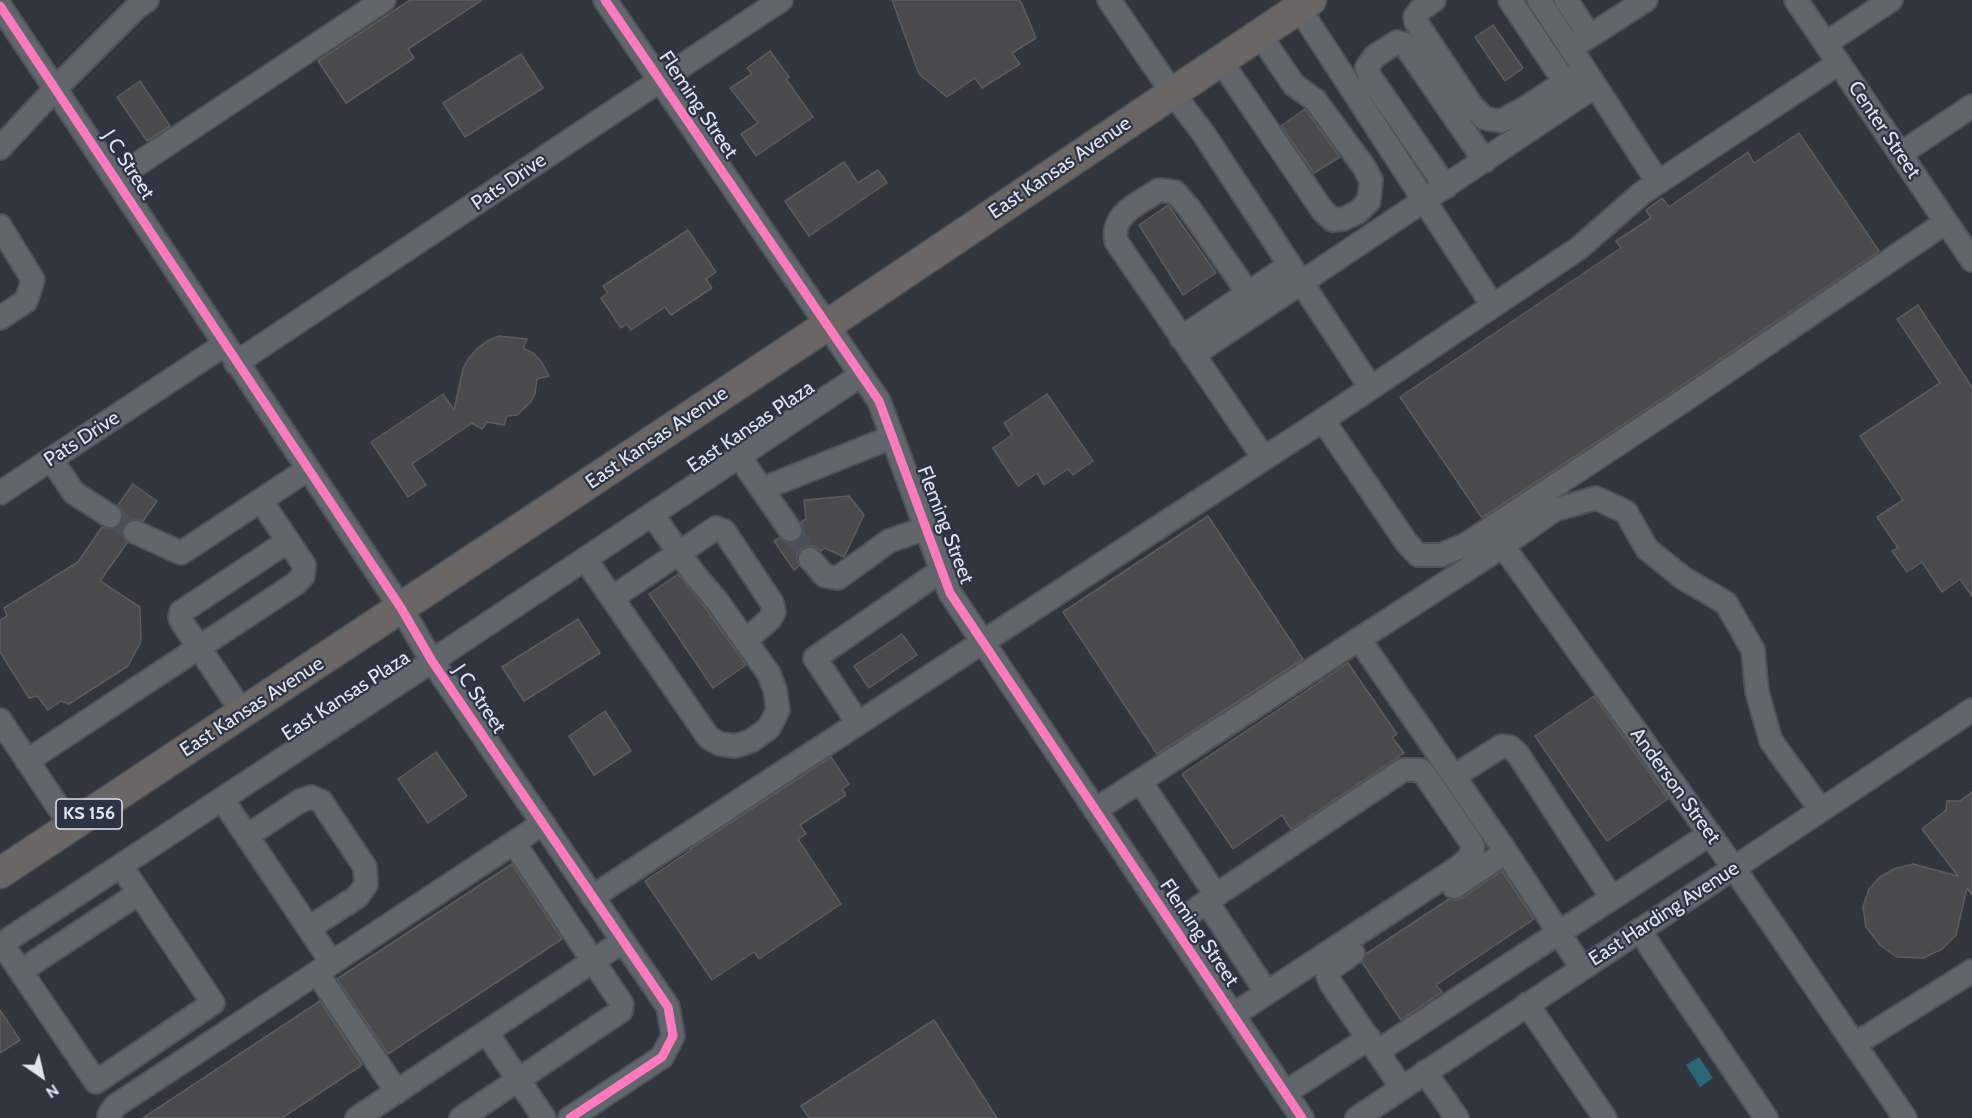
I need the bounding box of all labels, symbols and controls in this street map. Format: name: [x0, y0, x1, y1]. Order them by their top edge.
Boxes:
street label: Fleming Street: [653, 47, 743, 163]
street label: Center Street: [1843, 77, 1925, 183]
street label: East Kansas Avenue: [984, 112, 1136, 224]
street label: J C Street: [97, 126, 159, 204]
street label: Pats Drive: [467, 148, 551, 216]
street label: East Kansas Plaza: [683, 376, 819, 478]
street label: East Kansas Avenue: [581, 382, 733, 494]
street label: Pats Drive: [40, 406, 124, 472]
street label: Fleming Street: [912, 463, 978, 587]
street label: East Kansas Plaza: [278, 646, 414, 746]
street label: East Kansas Avenue: [176, 652, 328, 762]
street label: J C Street: [447, 660, 511, 738]
street label: Anderson Street: [1625, 723, 1725, 849]
road number: KS 156: [56, 799, 122, 829]
street label: East Harding Avenue: [1584, 857, 1744, 971]
street label: Fleming Street: [1154, 875, 1244, 991]
north arrow: [12, 1046, 72, 1106]
text: N: [42, 1080, 62, 1102]

